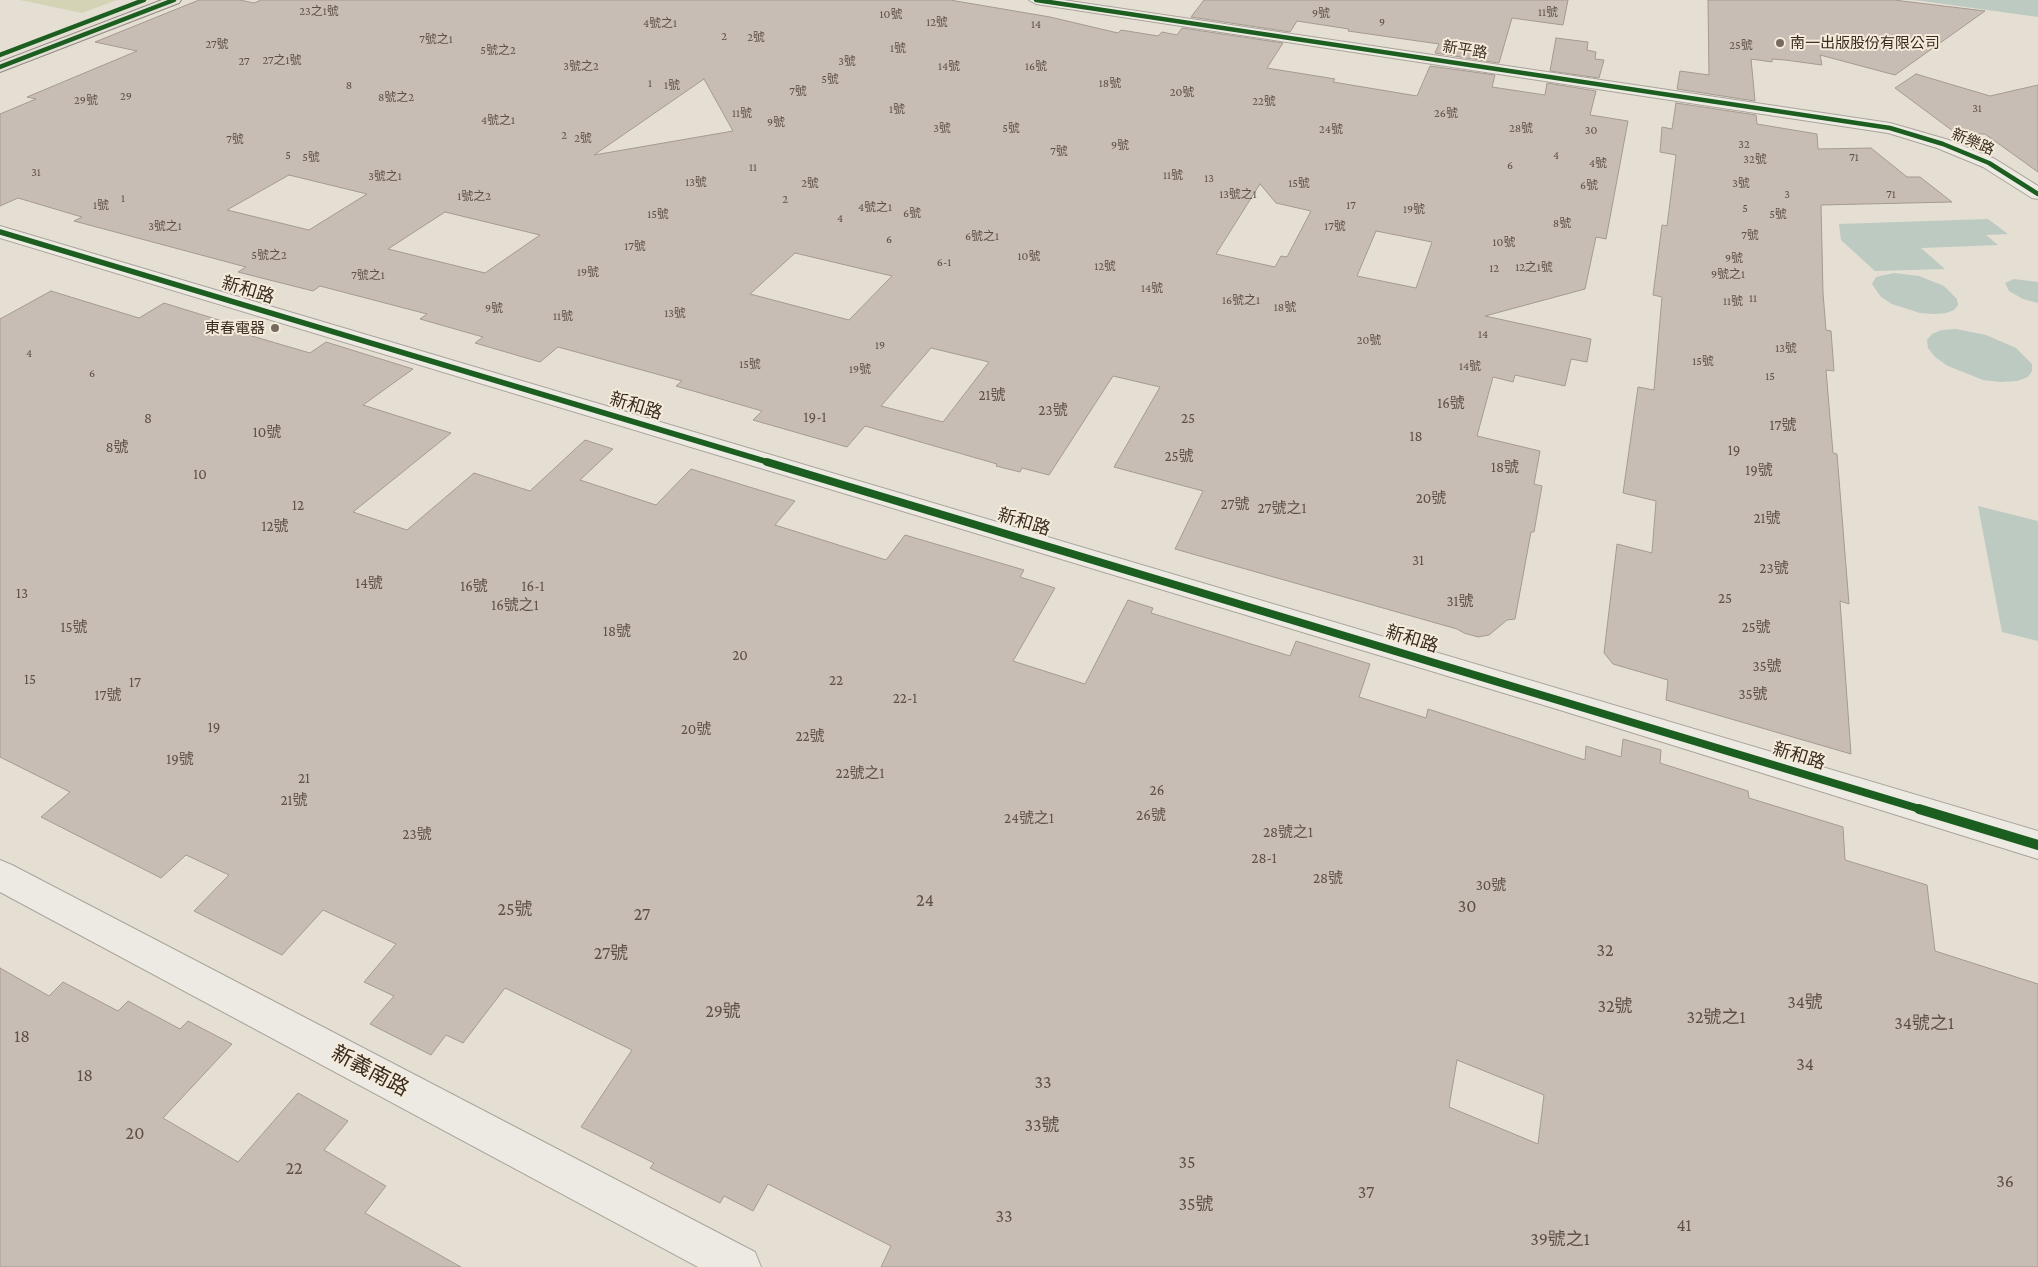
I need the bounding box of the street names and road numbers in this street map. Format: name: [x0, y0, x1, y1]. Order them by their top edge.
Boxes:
street label: 新平路: [1441, 38, 1489, 62]
street label: 新樂路: [1949, 125, 1997, 159]
street label: 新和路: [219, 272, 277, 308]
street label: 新和路: [607, 388, 665, 424]
street label: 新和路: [995, 504, 1053, 540]
street label: 新和路: [1383, 621, 1441, 657]
street label: 新和路: [1770, 738, 1828, 774]
street label: 新義南路: [327, 1040, 413, 1102]

